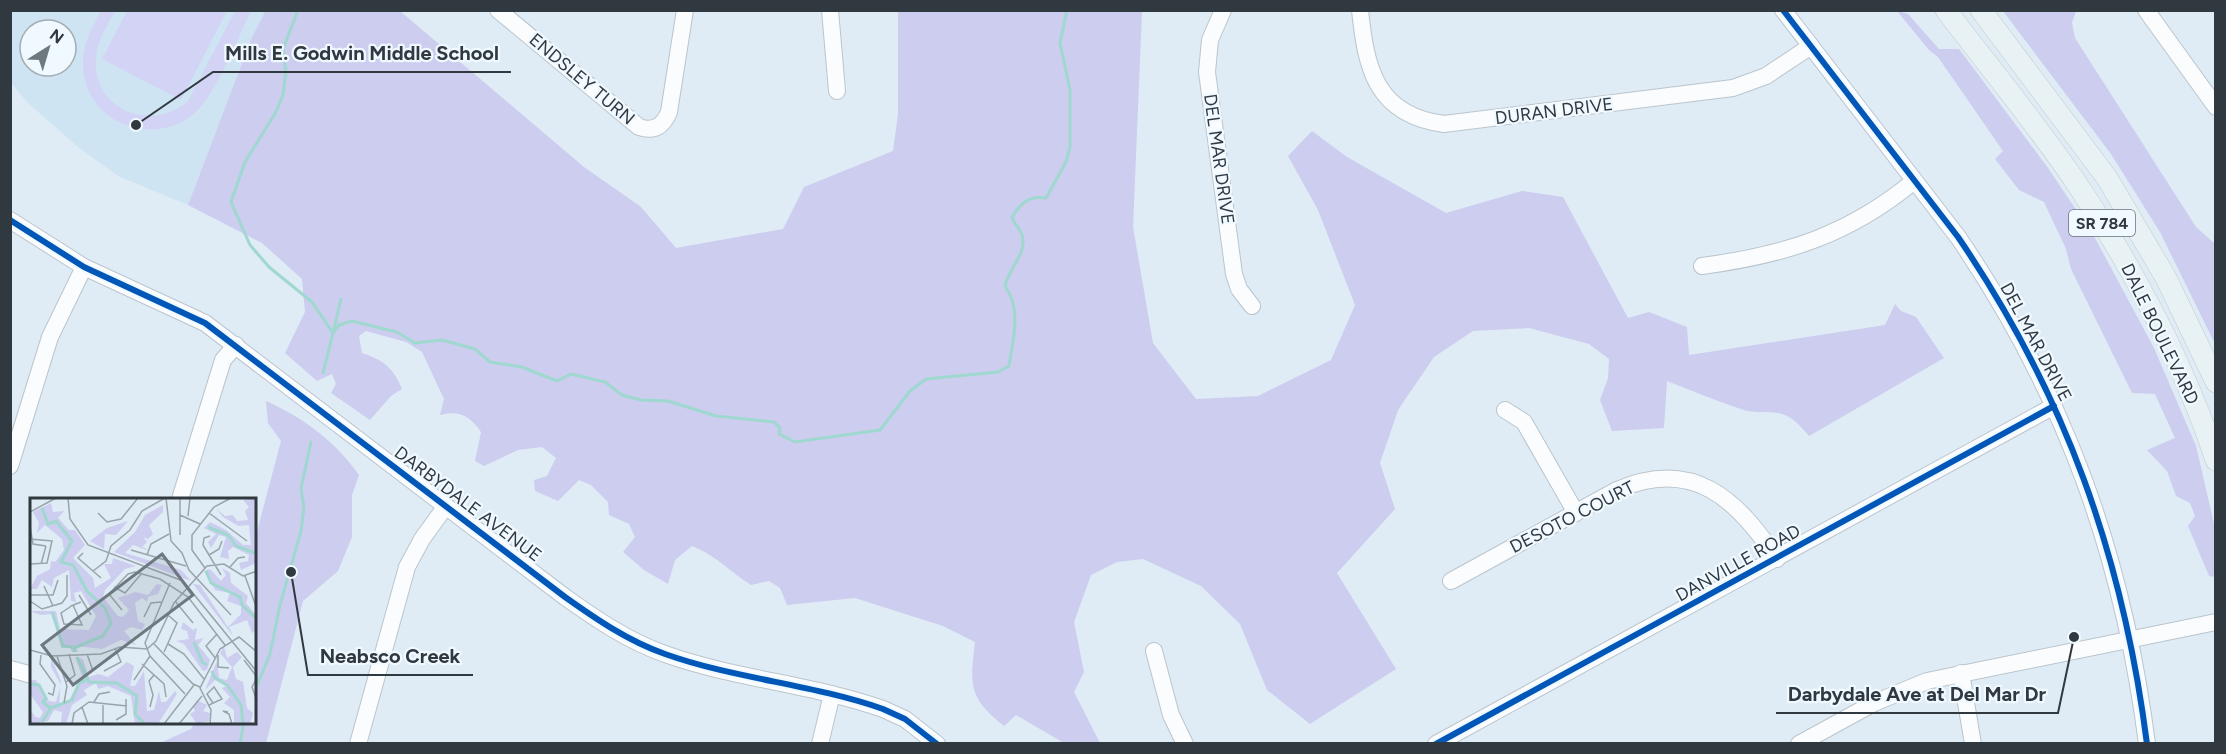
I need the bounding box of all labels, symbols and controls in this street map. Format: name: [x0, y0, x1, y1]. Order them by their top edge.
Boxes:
north arrow: [18, 18, 78, 78]
text: N: [46, 25, 67, 48]
street label: ENDSLEY TURN: [525, 28, 639, 130]
callout: Mills E. Godwin Middle School: [213, 34, 511, 72]
text: Mills E. Godwin Middle School: [225, 41, 499, 65]
street label: DEL MAR DRIVE: [1199, 92, 1239, 226]
street label: DURAN DRIVE: [1494, 93, 1614, 129]
road number: SR 784: [2069, 210, 2135, 236]
street label: DALE BOULEVARD: [2116, 260, 2204, 408]
street label: DEL MAR DRIVE: [1995, 279, 2077, 405]
street label: DARBYDALE AVENUE: [390, 441, 546, 567]
street label: DESOTO COURT: [1506, 476, 1638, 558]
inset map: [30, 498, 256, 724]
street label: DANVILLE ROAD: [1672, 520, 1804, 606]
callout: Neabsco Creek: [308, 637, 473, 675]
text: Neabsco Creek: [320, 644, 461, 668]
callout: Darbydale Ave at Del Mar Dr: [1776, 675, 2058, 713]
text: Darbydale Ave at Del Mar Dr: [1788, 682, 2047, 706]

